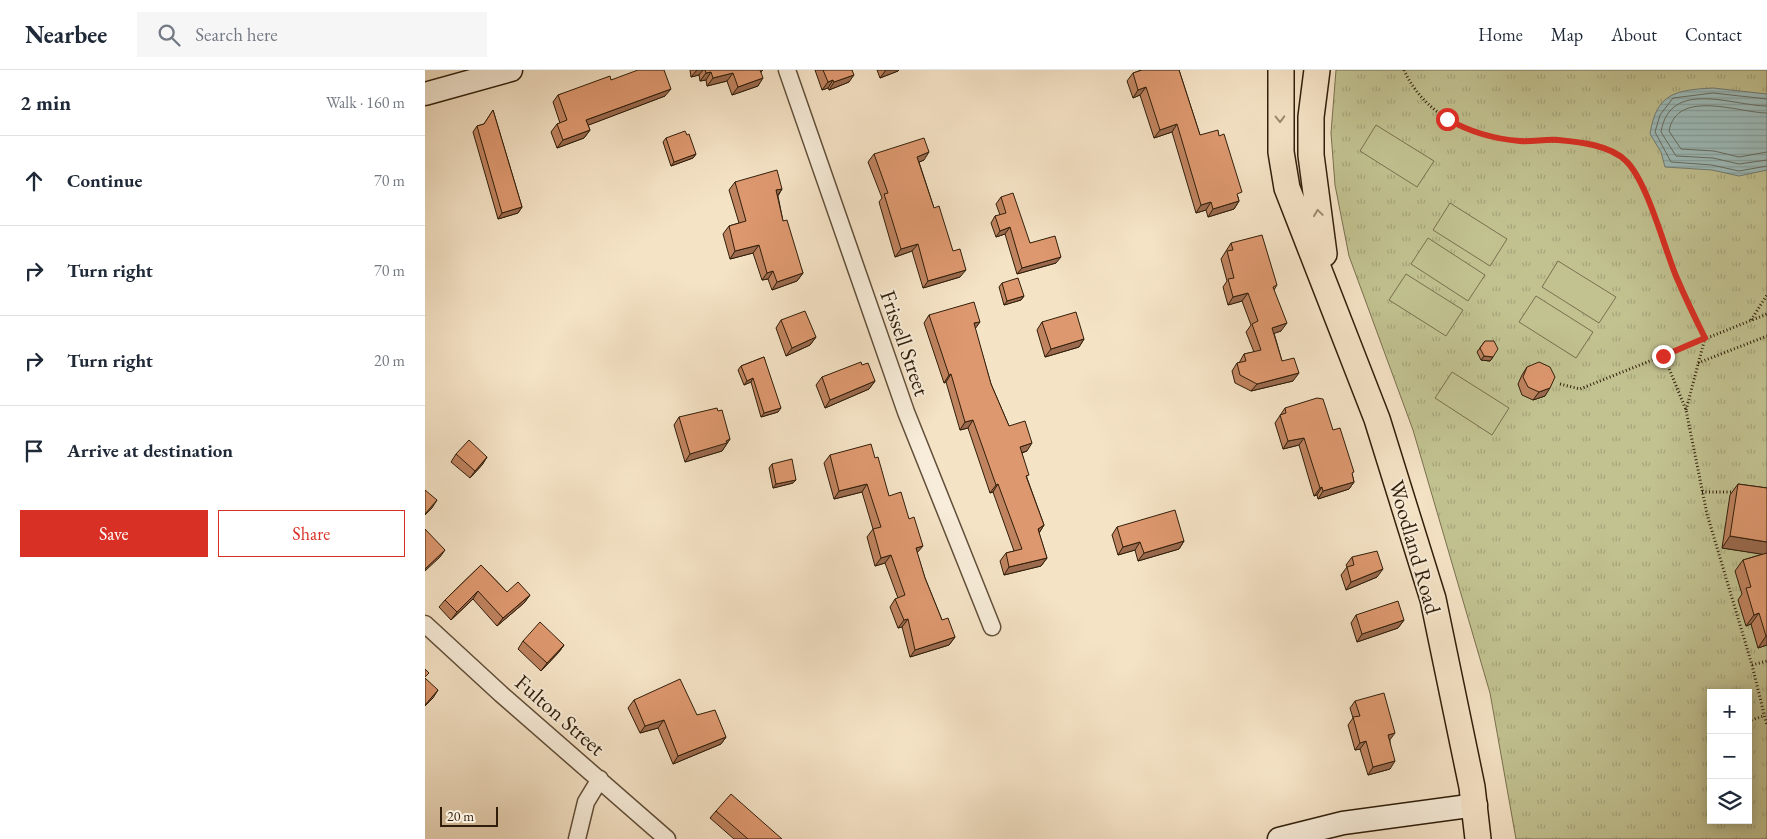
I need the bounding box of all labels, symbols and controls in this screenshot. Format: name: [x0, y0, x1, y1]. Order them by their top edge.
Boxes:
search box: [137, 12, 487, 57]
text: Nearbee: [25, 19, 107, 50]
icon: search: [155, 21, 183, 49]
text: Search here: [195, 22, 278, 47]
text: Home: [1478, 23, 1523, 46]
text: Map: [1551, 23, 1583, 46]
text: About: [1611, 23, 1657, 46]
text: Contact: [1685, 23, 1742, 46]
text: 2 min: [20, 89, 71, 116]
text: Walk · 160 m: [326, 92, 405, 113]
route start: [1436, 108, 1459, 131]
one-way arrow: [1275, 115, 1285, 123]
icon: ahead: [20, 167, 48, 195]
text: Continue: [67, 168, 142, 193]
text: 70 m: [374, 170, 405, 191]
one-way arrow: [1313, 209, 1324, 217]
icon: right: [20, 257, 48, 285]
text: Turn right: [67, 258, 153, 283]
text: 70 m: [374, 260, 405, 281]
street label: Frissell Street: [873, 286, 937, 400]
route end: [1652, 345, 1675, 368]
icon: right: [20, 347, 48, 375]
text: Turn right: [67, 348, 153, 373]
text: 20 m: [374, 350, 405, 371]
icon: arrive: [20, 437, 48, 465]
text: Arrive at destination: [67, 438, 233, 463]
street label: Woodland Road: [1382, 477, 1448, 618]
button: Save: [20, 510, 208, 557]
button: Share: [218, 510, 405, 557]
street label: Fulton Street: [509, 668, 611, 762]
map controls: [1707, 689, 1752, 824]
button: +: [1707, 689, 1752, 734]
button: −: [1707, 734, 1752, 779]
button: layers: [1707, 779, 1752, 824]
scale bar: [440, 804, 497, 827]
text: 20 m: [447, 807, 474, 825]

